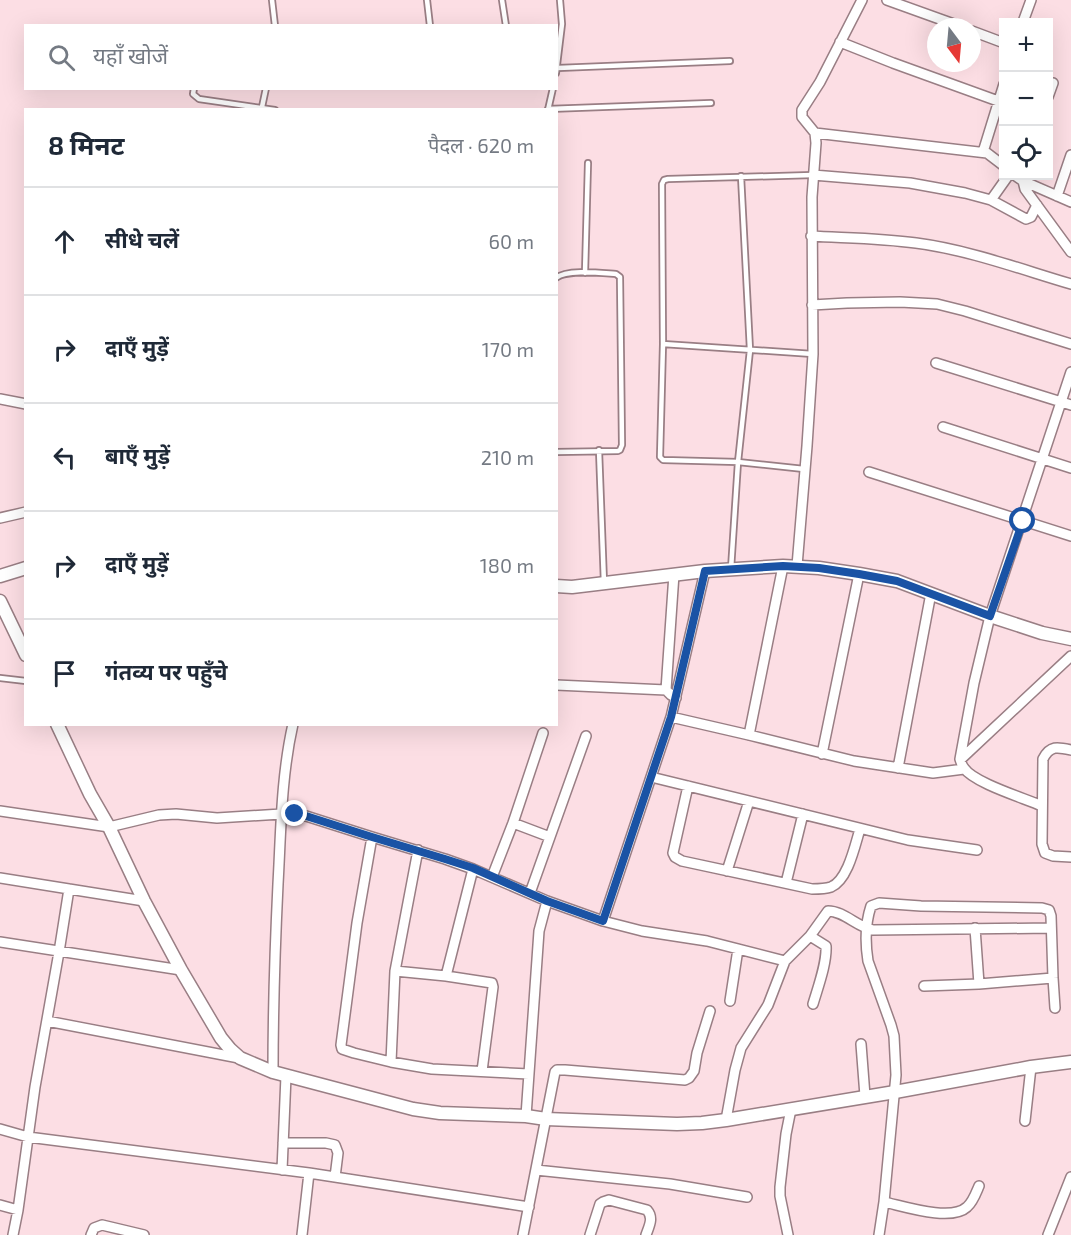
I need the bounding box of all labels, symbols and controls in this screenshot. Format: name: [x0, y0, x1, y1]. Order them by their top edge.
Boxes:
north arrow: [927, 18, 981, 72]
map controls: [999, 18, 1053, 180]
button: +: [999, 18, 1053, 72]
search box: [24, 24, 558, 90]
icon: search: [45, 41, 78, 74]
text: यहाँ खोजें: [93, 42, 168, 68]
button: −: [999, 72, 1053, 126]
button: locate: [999, 126, 1053, 180]
text: 8 मिनट: [48, 129, 124, 160]
text: पैदल · 620 m: [428, 133, 534, 157]
icon: ahead: [48, 225, 81, 258]
text: सीधे चलें: [105, 226, 179, 252]
text: 60 m: [489, 229, 534, 253]
icon: right: [48, 333, 81, 366]
text: दाएँ मुड़ें: [105, 334, 169, 360]
text: 170 m: [482, 337, 534, 361]
icon: left: [48, 441, 81, 474]
text: बाएँ मुड़ें: [105, 442, 170, 468]
text: 210 m: [481, 445, 534, 469]
route start: [1009, 507, 1035, 533]
icon: right: [48, 549, 81, 582]
text: दाएँ मुड़ें: [105, 550, 169, 576]
text: 180 m: [480, 553, 534, 577]
icon: arrive: [48, 657, 81, 690]
text: गंतव्य पर पहुँचे: [105, 658, 228, 684]
route end: [281, 800, 307, 826]

